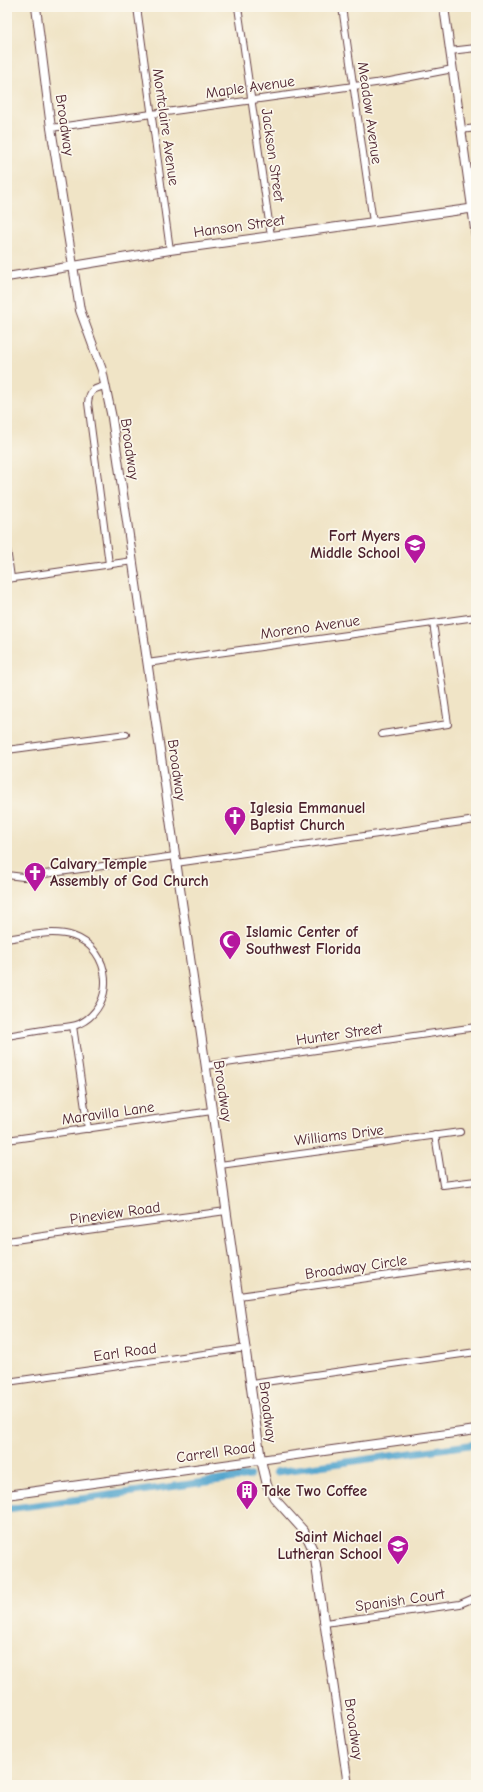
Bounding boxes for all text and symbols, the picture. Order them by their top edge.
street label: Meadow Avenue [354,61,386,166]
street label: Montclaire Avenue [149,67,183,187]
street label: Maple Avenue [204,72,296,102]
street label: Broadway [52,93,78,157]
street label: Jackson Street [258,107,289,204]
street label: Hanson Street [192,211,286,241]
street label: Broadway [117,417,143,481]
place label: Fort Myers Middle School [310,527,400,562]
school or university icon: Fort Myers Middle School [402,532,428,565]
street label: Moreno Avenue [259,611,362,643]
street label: Broadway [164,738,190,802]
place label: Iglesia Emmanuel Baptist Church [250,799,365,834]
church icon: Iglesia Emmanuel Baptist Church [222,804,248,837]
place label: Calvary Temple Assembly of God Church [50,855,209,890]
church icon: Calvary Temple Assembly of God Church [22,860,48,893]
place label: Islamic Center of Southwest Florida [246,923,361,958]
mosque icon: Islamic Center of Southwest Florida [217,928,243,961]
street label: Hunter Street [295,1019,384,1049]
street label: Broadway [210,1059,236,1123]
street label: Maravilla Lane [60,1098,156,1128]
street label: Williams Drive [293,1121,385,1149]
street label: Pineview Road [69,1198,161,1228]
street label: Broadway Circle [304,1251,409,1283]
street label: Earl Road [92,1339,158,1365]
street label: Broadway [255,1380,281,1444]
street label: Carrell Road [175,1438,257,1466]
building icon: Take Two Coffee [234,1478,260,1511]
place label: Take Two Coffee [262,1482,367,1500]
place label: Saint Michael Lutheran School [277,1528,382,1563]
school or university icon: Saint Michael Lutheran School [385,1533,411,1566]
street label: Spanish Court [354,1585,447,1615]
street label: Broadway [341,1697,367,1761]

